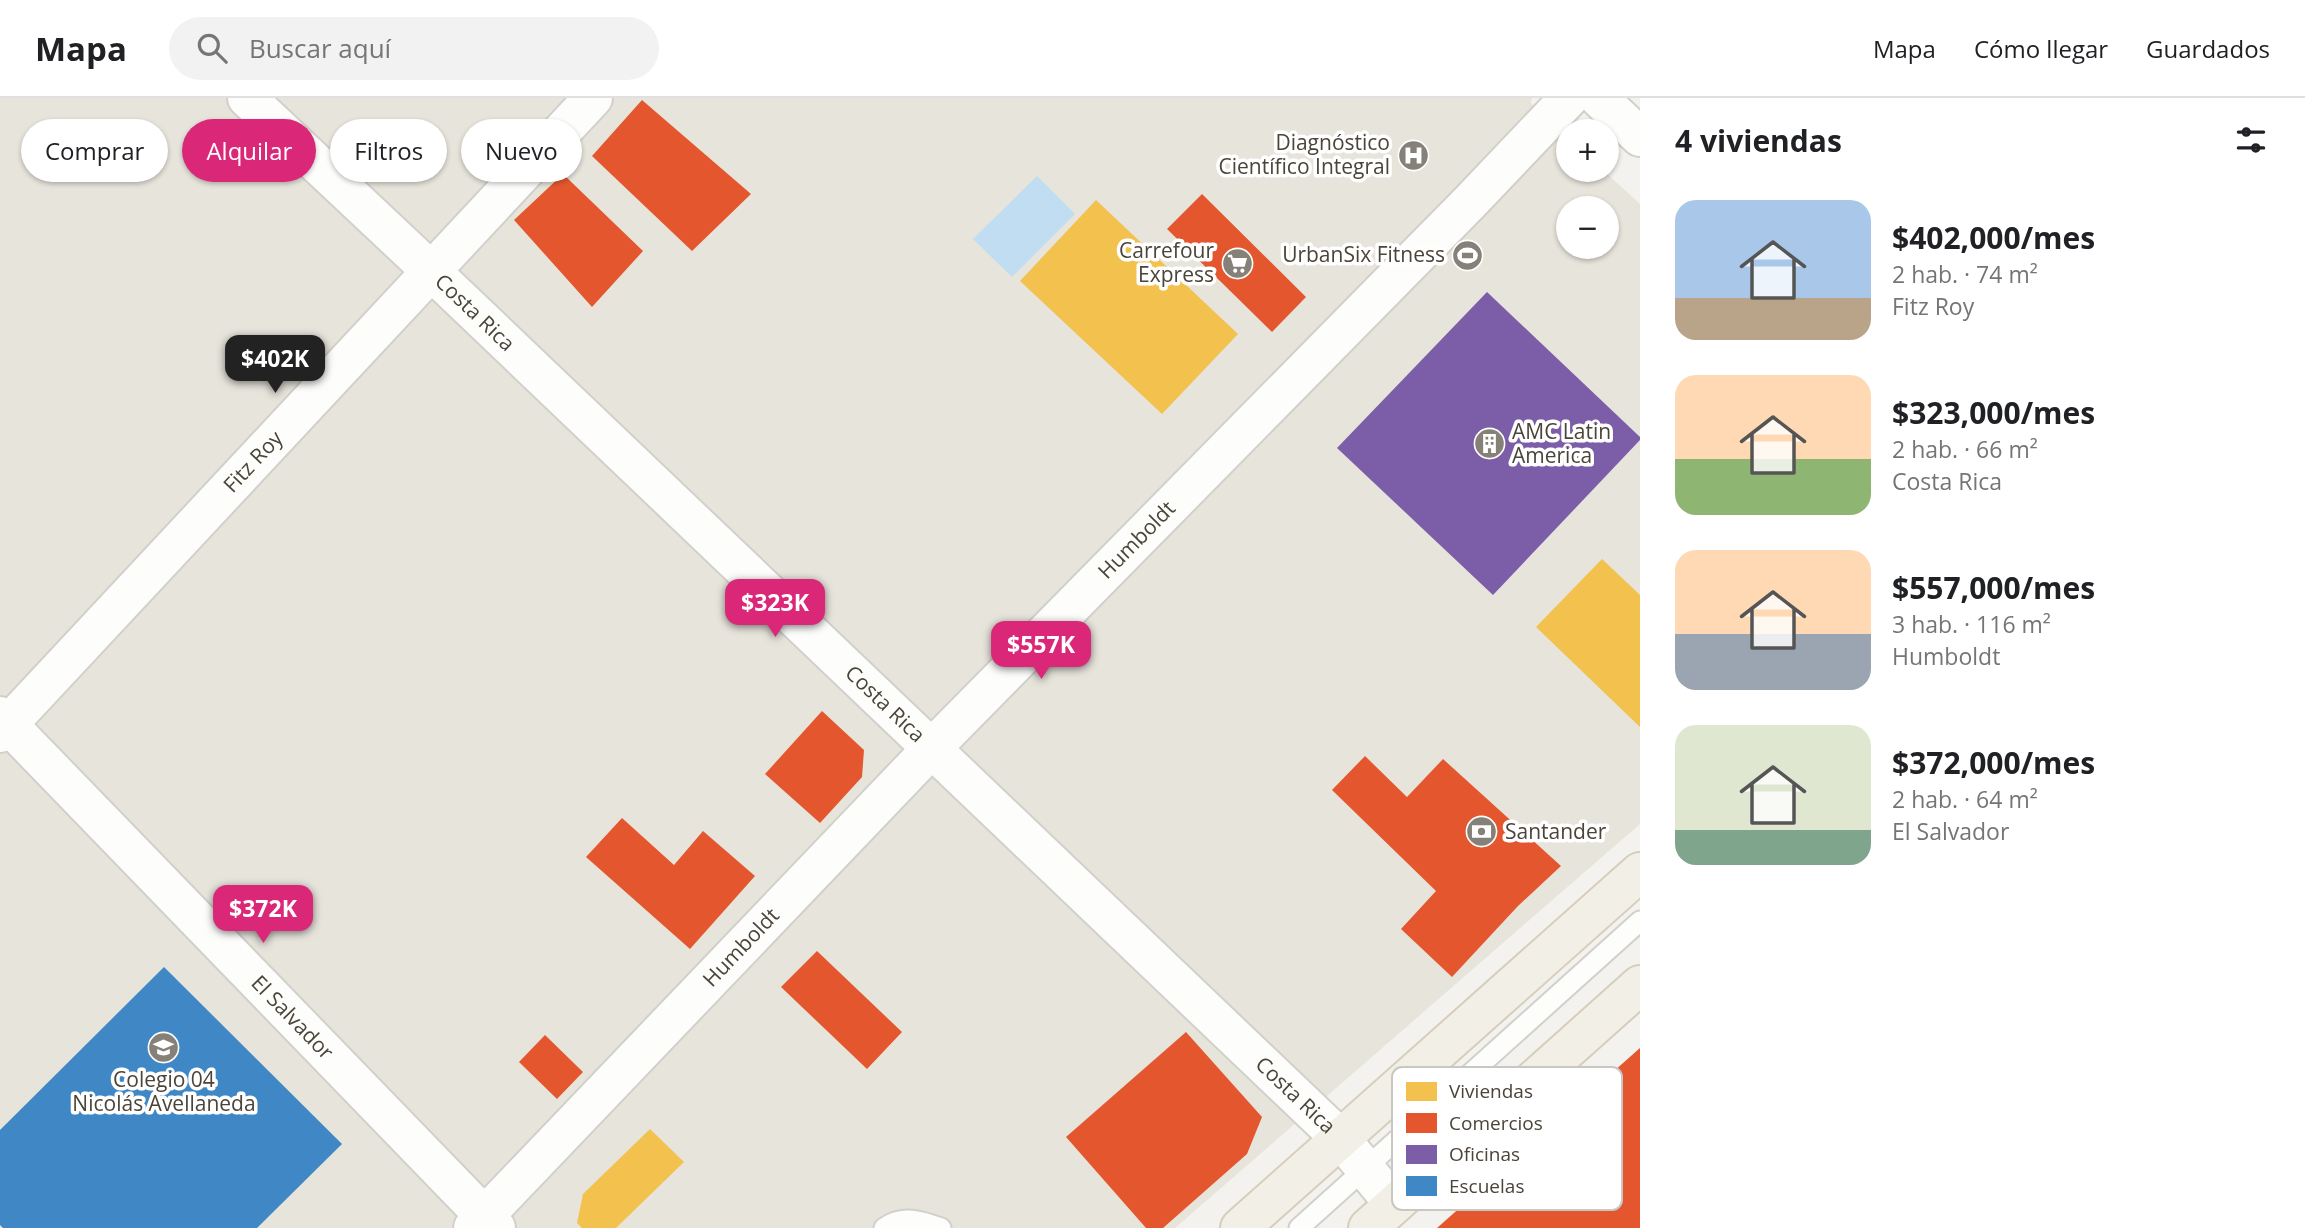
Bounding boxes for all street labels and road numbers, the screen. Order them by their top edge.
street label: Costa Rica [429,267,521,357]
street label: Fitz Roy [217,424,289,498]
street label: Humboldt [1091,494,1181,584]
street label: Costa Rica [840,659,932,748]
street label: Humboldt [696,901,785,992]
street label: El Salvador [246,969,341,1066]
street label: Costa Rica [1250,1050,1342,1140]

